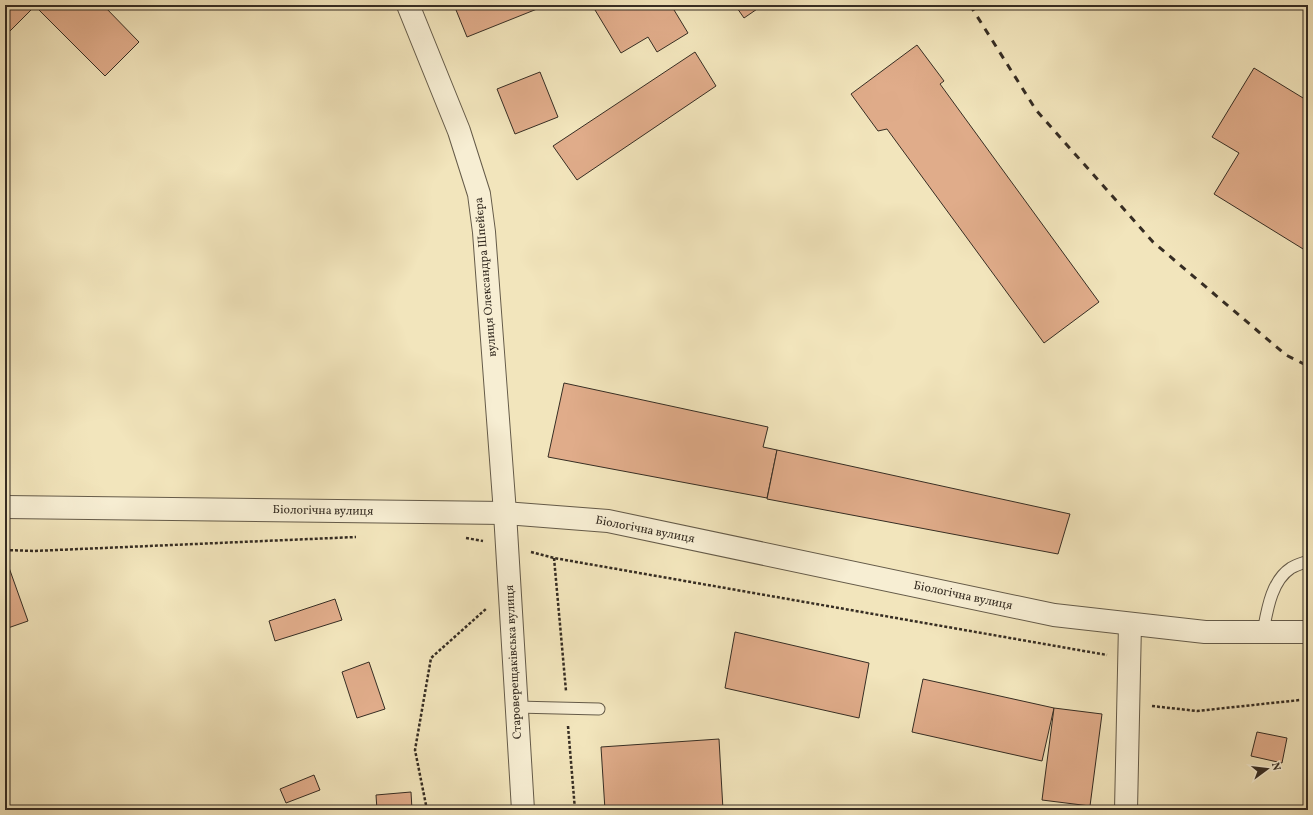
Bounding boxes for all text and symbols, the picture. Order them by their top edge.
street label: вулиця Олександра Шпейєра [471,197,501,357]
street label: Біологічна вулиця [273,502,373,520]
street label: Біологічна вулиця [594,513,696,547]
street label: Біологічна вулиця [912,578,1014,614]
street label: Староверещаківська вулиця [502,584,526,740]
north arrow [1247,749,1287,789]
text: N [1267,761,1283,773]

